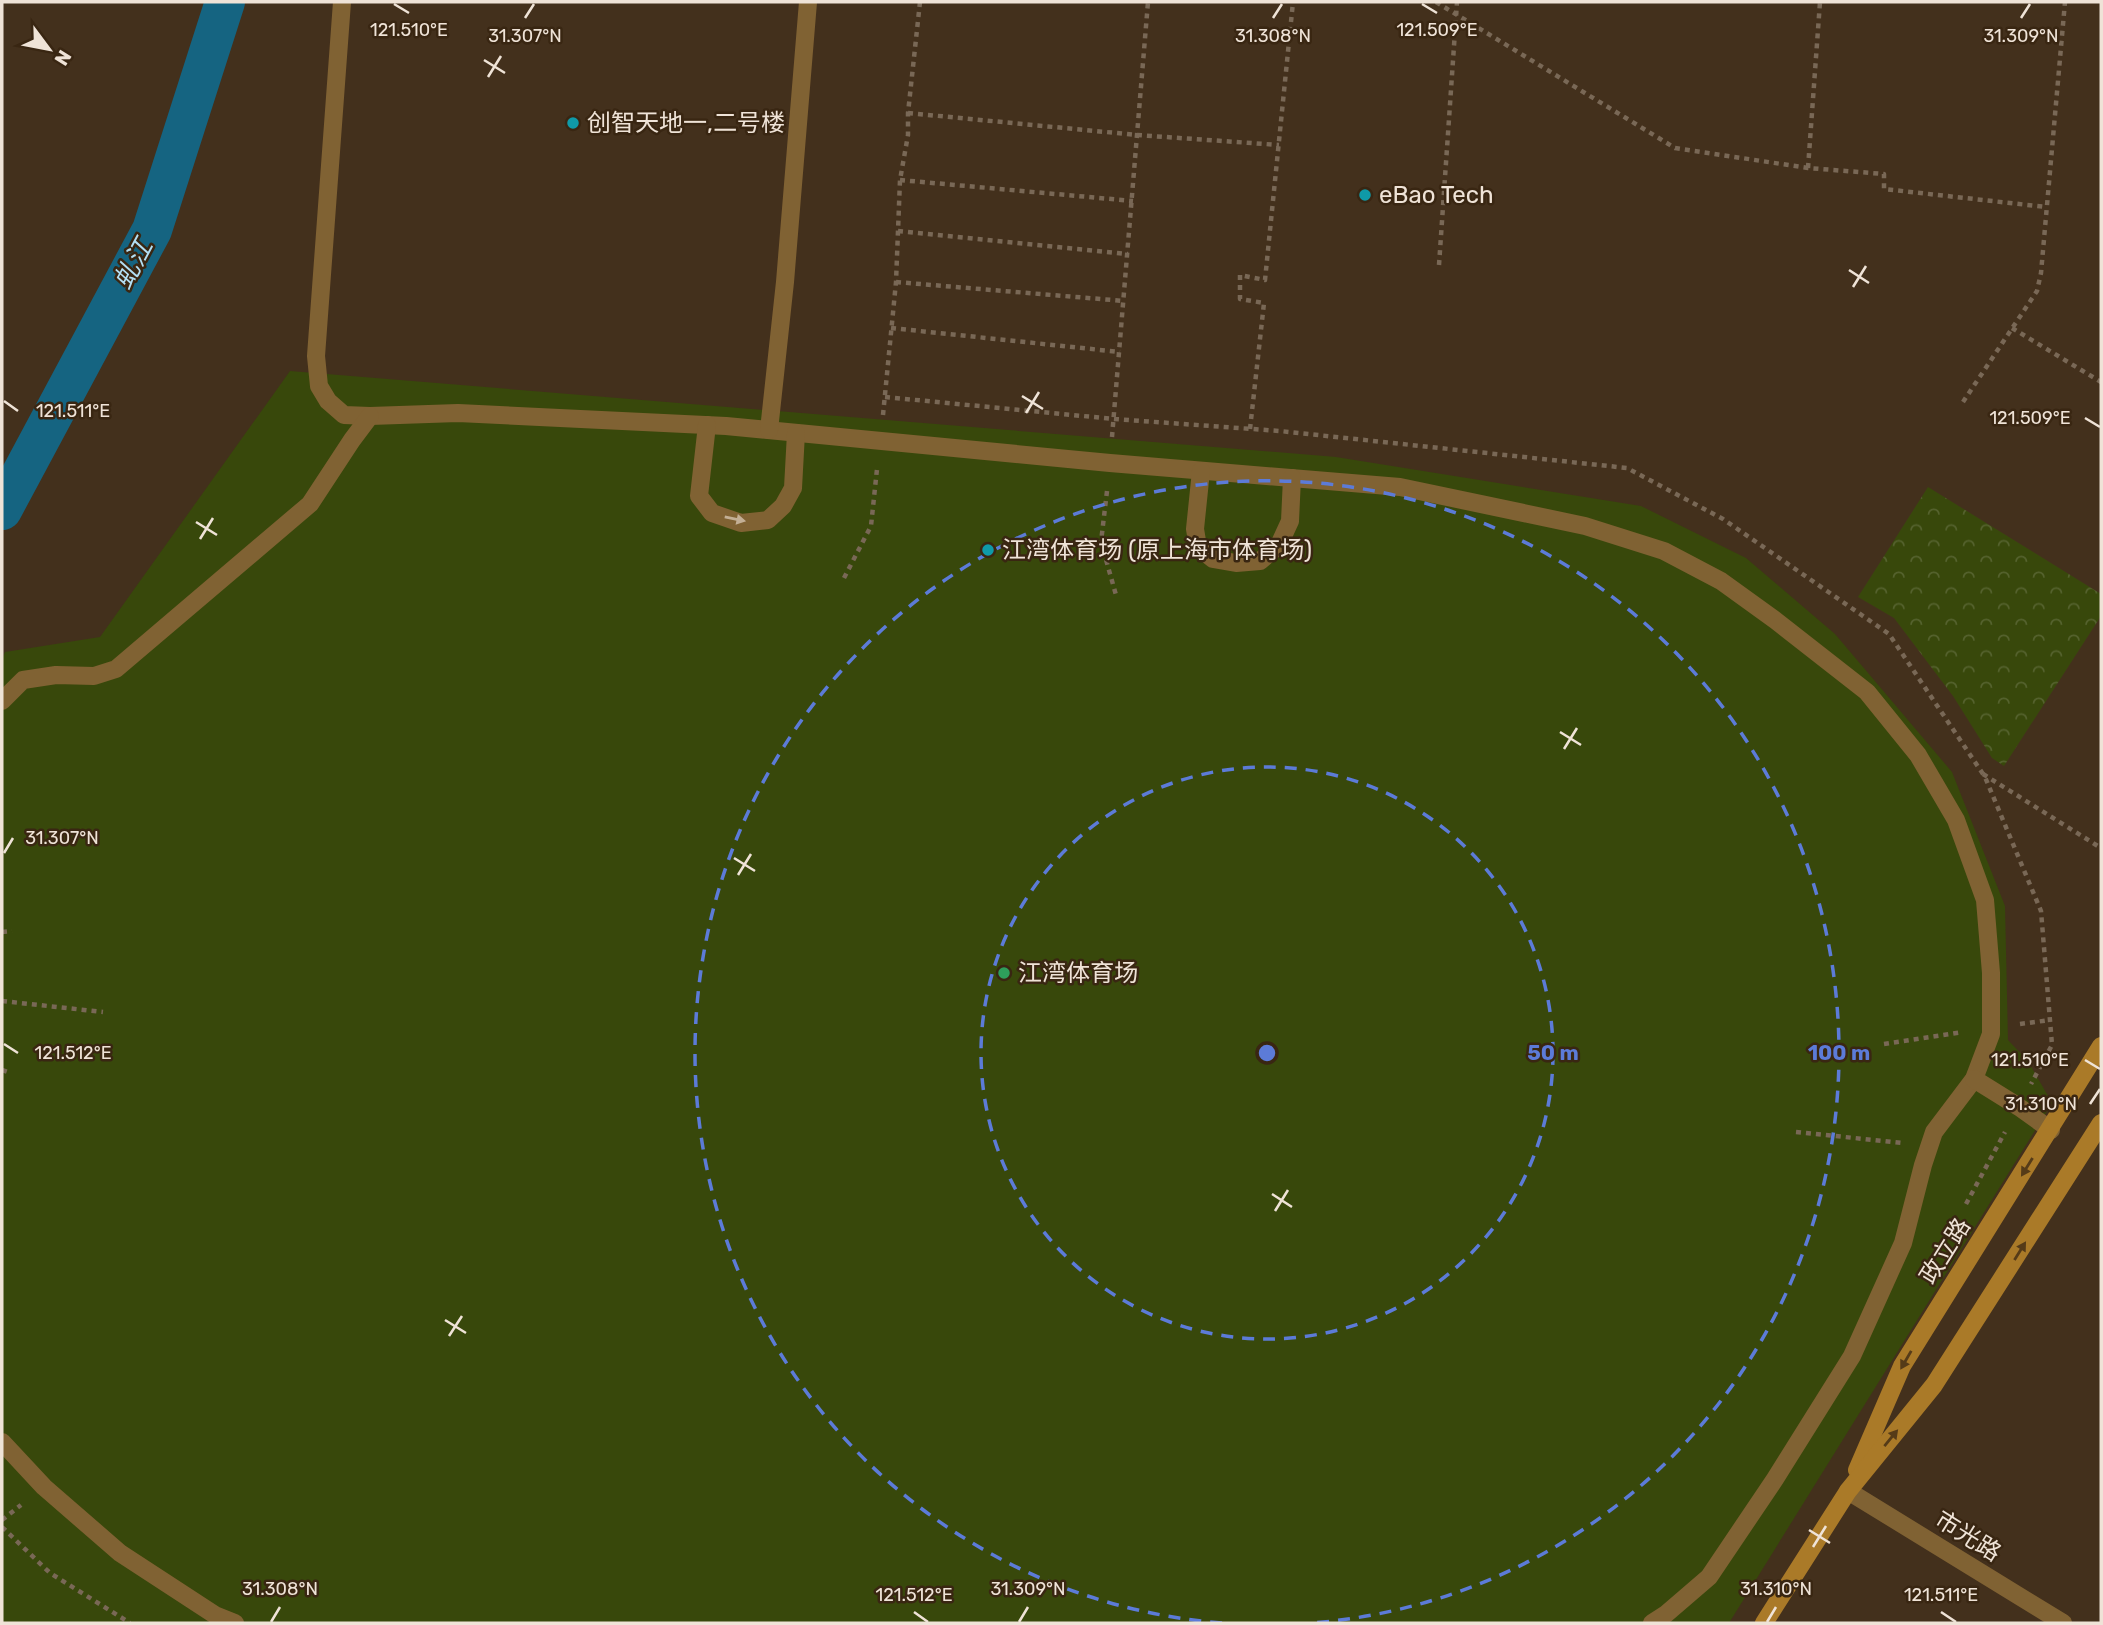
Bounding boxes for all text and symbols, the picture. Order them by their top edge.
north arrow [14,14,84,84]
text: 121.510°E [370,19,448,41]
text: 121.509°E [1396,19,1478,41]
text: 31.307°N [488,25,562,47]
text: 31.308°N [1235,25,1311,47]
text: 31.309°N [1983,25,2059,47]
text: N [50,46,76,70]
place label: 创智天地一,二号楼 [587,109,785,137]
marker: 创智天地一,二号楼 [565,115,581,131]
place label: eBao Tech [1379,181,1494,209]
marker: eBao Tech [1357,187,1373,203]
water label: 虬江 [108,231,161,294]
text: 121.511°E [36,400,110,422]
text: 121.509°E [1989,407,2071,429]
one-way arrow [725,514,747,525]
place label: 江湾体育场 (原上海市体育场) [1002,536,1312,564]
marker: 江湾体育场 (原上海市体育场) [980,542,996,558]
text: 31.307°N [25,827,99,849]
place label: 江湾体育场 [1018,959,1138,987]
marker: 江湾体育场 [996,965,1012,981]
text: 50 m [1527,1040,1579,1065]
text: 100 m [1808,1040,1870,1065]
centre of rings [1255,1041,1279,1065]
text: 121.512°E [34,1042,112,1064]
text: 121.510°E [1991,1049,2069,1071]
text: 31.310°N [2005,1093,2077,1115]
one-way arrow [2021,1158,2034,1177]
street label: 政立路 [1914,1213,1976,1289]
one-way arrow [2013,1241,2026,1261]
one-way arrow [1900,1350,1912,1369]
one-way arrow [1883,1430,1898,1447]
street label: 市光路 [1930,1505,2006,1567]
text: 31.308°N [242,1578,318,1600]
text: 31.309°N [990,1578,1066,1600]
text: 31.310°N [1740,1578,1812,1600]
text: 121.512°E [875,1584,953,1606]
text: 121.511°E [1904,1584,1978,1606]

